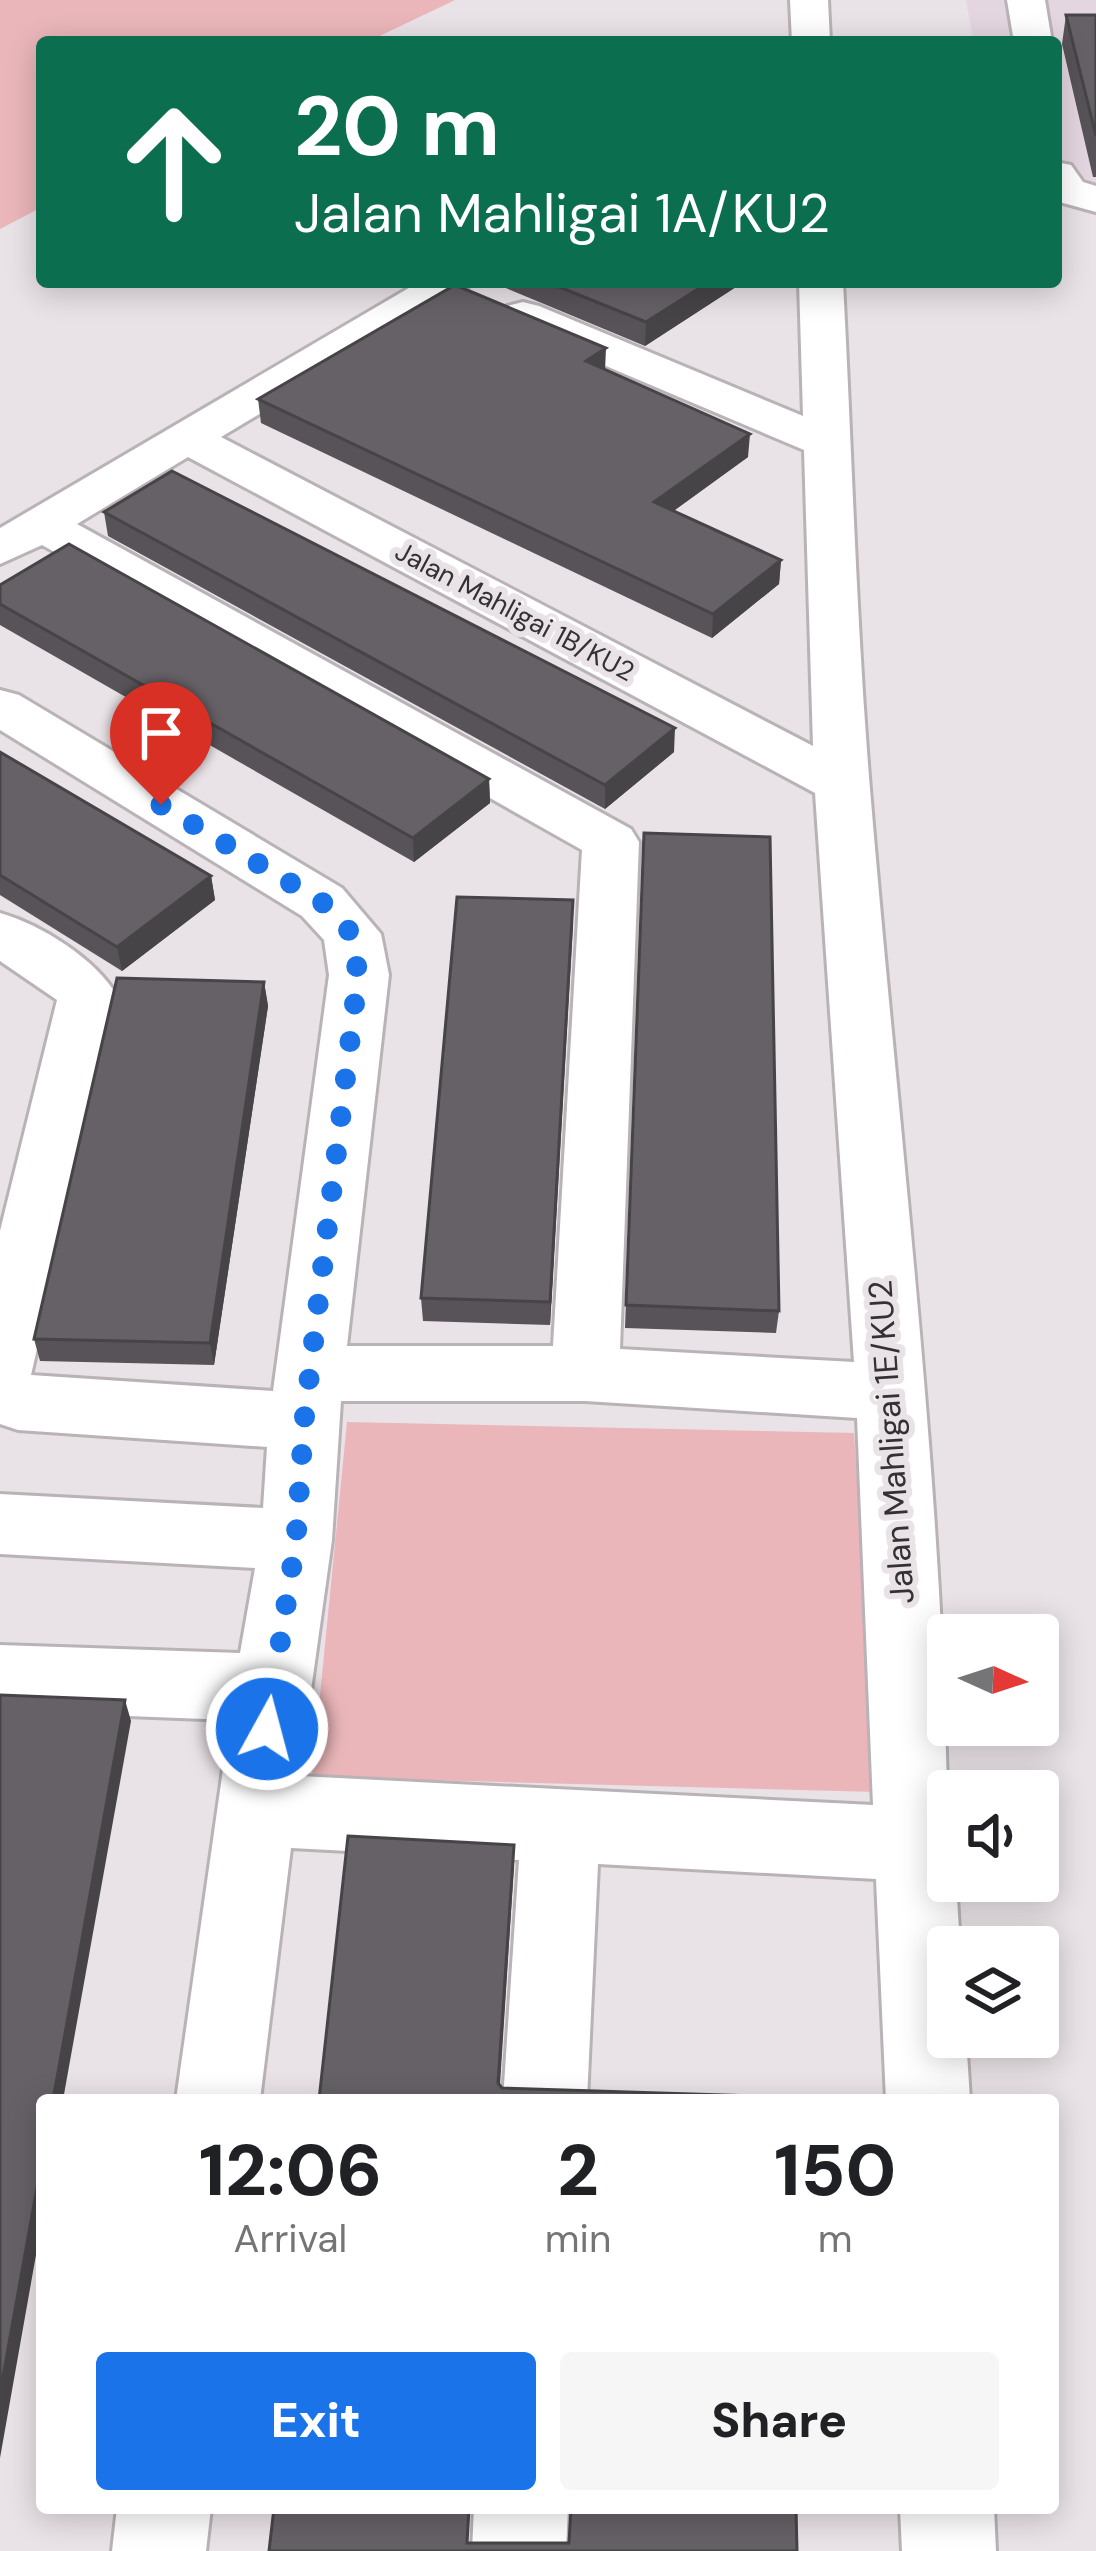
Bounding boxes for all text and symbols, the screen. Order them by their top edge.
text: 20 m [294,72,500,181]
icon: ahead [96,84,252,240]
text: Jalan Mahligai 1A/KU2 [294,178,830,249]
street label: Jalan Mahligai 1B/KU2 [389,533,641,689]
pin [110,682,212,805]
icon: arrive [128,700,194,766]
street label: Jalan Mahligai 1E/KU2 [858,1279,924,1605]
north arrow [927,1614,1059,1746]
map controls [927,1614,1059,2058]
position arrow [204,1666,330,1792]
button: sound [927,1770,1059,1902]
button: layers [927,1926,1059,2058]
text: 12:06 [199,2124,382,2217]
text: 2 [557,2124,599,2217]
text: 150 [774,2124,896,2217]
text: Arrival [234,2213,347,2264]
text: min [545,2213,611,2264]
text: m [818,2213,853,2264]
button: Exit [96,2352,536,2490]
button: Share [560,2352,999,2490]

